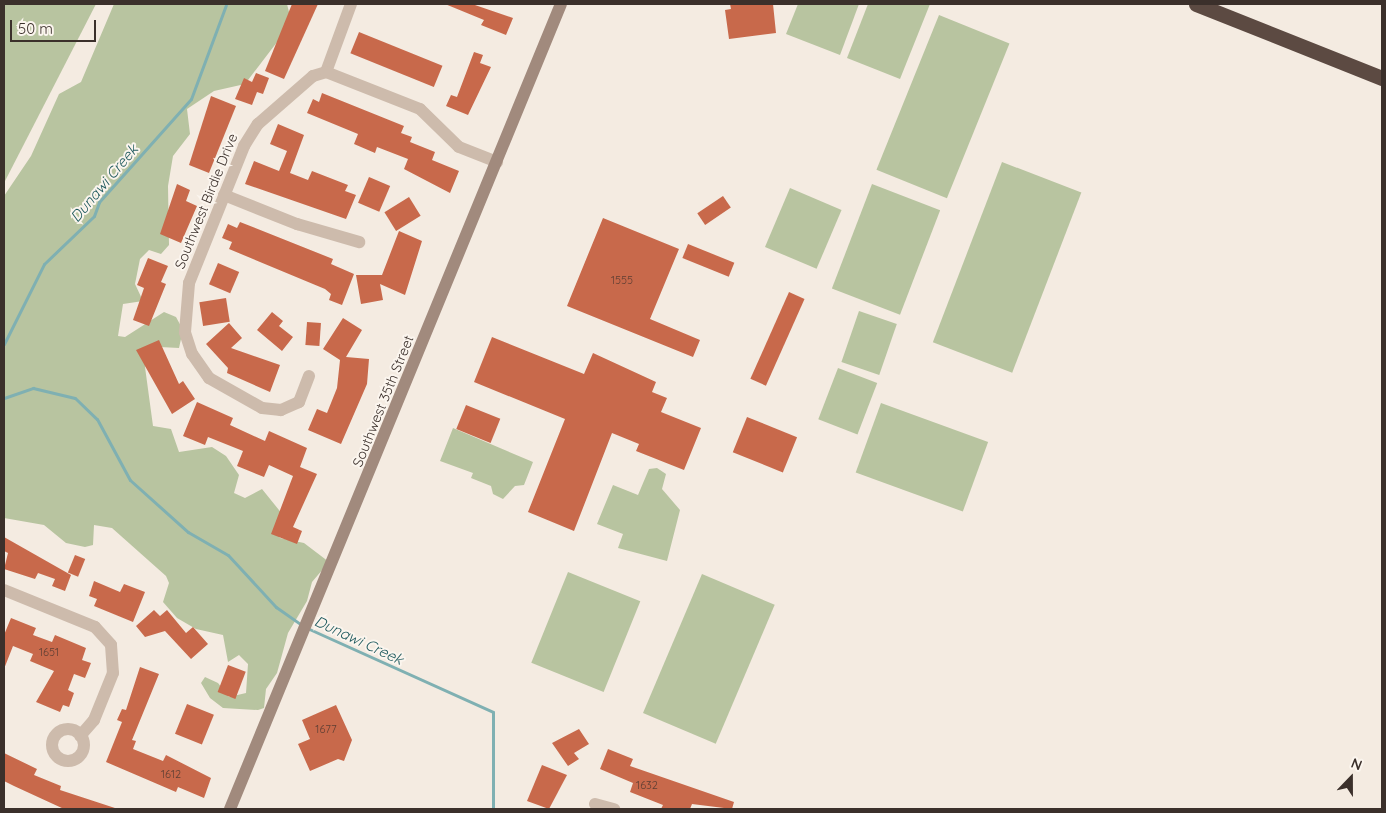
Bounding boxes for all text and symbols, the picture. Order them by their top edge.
scale bar [12,10,99,42]
text: 50 m [18,19,53,38]
street label: Southwest Birdie Drive [171,131,241,271]
water label: Dunawi Creek [66,141,142,225]
house number: 1555 [611,273,633,287]
street label: Southwest 35th Street [349,333,417,469]
water label: Dunawi Creek [312,612,406,668]
house number: 1651 [39,645,59,659]
house number: 1677 [315,722,337,736]
north arrow [1326,753,1376,803]
text: N [1348,754,1365,774]
house number: 1612 [161,767,181,781]
house number: 1632 [636,778,658,792]

